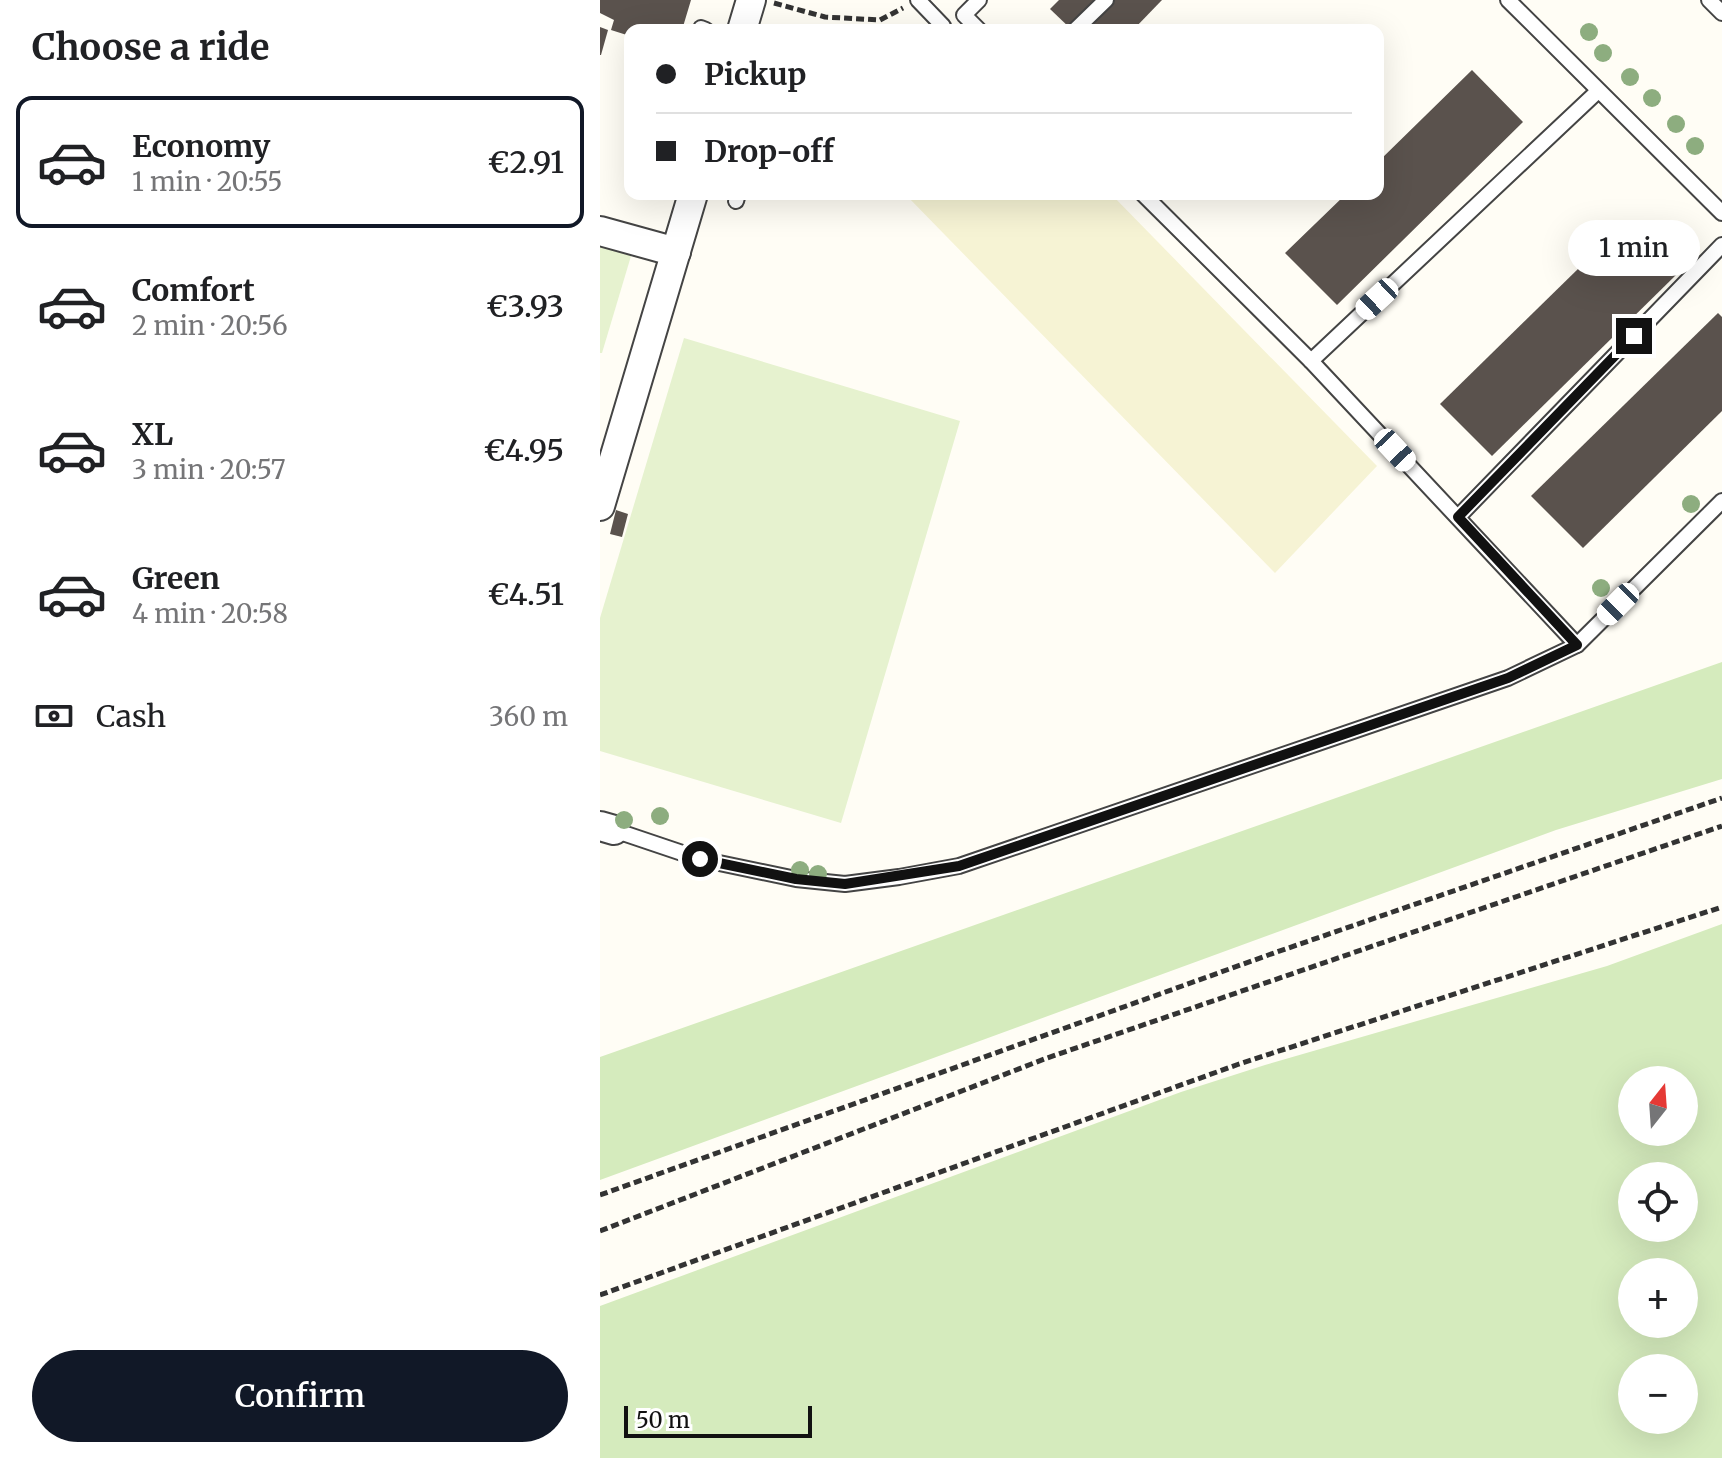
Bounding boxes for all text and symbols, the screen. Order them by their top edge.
text: Choose a ride [32,25,269,70]
text: Pickup [704,55,806,93]
icon: car [36,126,108,198]
text: Economy [132,127,270,165]
text: Drop-off [704,132,834,170]
text: €2.91 [487,143,564,181]
text: 1 min · 20:55 [132,165,283,198]
callout: 1 min [1568,220,1700,276]
text: 1 min [1599,231,1669,264]
icon: car [36,270,108,342]
text: Comfort [132,271,255,309]
car [1351,274,1403,324]
text: €3.93 [486,287,564,325]
text: 2 min · 20:56 [132,309,288,342]
route end [1616,318,1652,354]
icon: car [36,414,108,486]
text: XL [132,415,173,453]
car [1370,424,1420,476]
text: €4.95 [484,431,564,469]
text: 3 min · 20:57 [132,453,286,486]
icon: car [36,558,108,630]
text: Green [132,559,220,597]
text: €4.51 [488,575,564,613]
car [1593,579,1643,629]
text: 4 min · 20:58 [132,597,288,630]
icon: cash [32,694,76,738]
text: Cash [96,697,166,735]
text: 360 m [489,700,568,733]
route start [682,841,718,877]
north arrow [1618,1066,1698,1146]
map controls [1618,1066,1698,1434]
button: locate [1618,1162,1698,1242]
button: + [1618,1258,1698,1338]
button: Confirm [32,1350,568,1442]
button: − [1618,1354,1698,1434]
scale bar [624,1402,812,1438]
text: 50 m [636,1406,690,1434]

